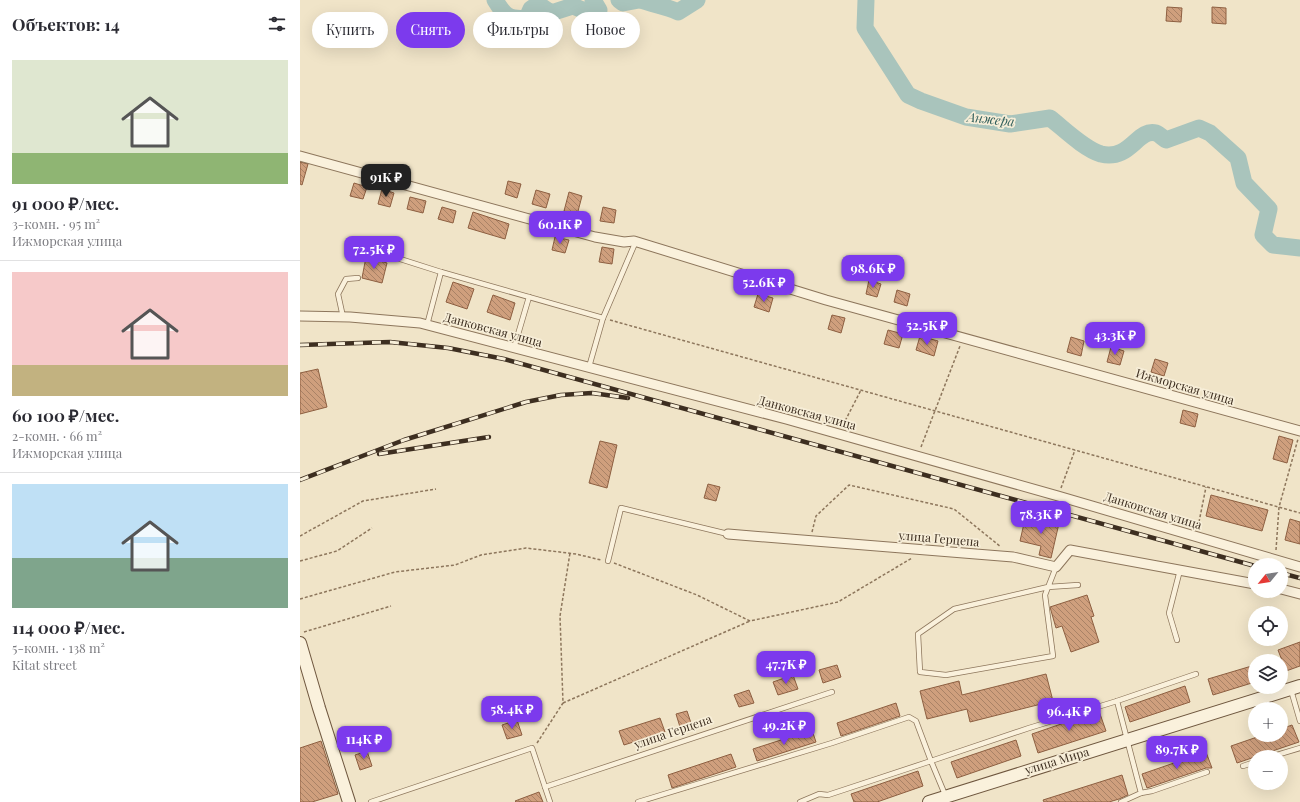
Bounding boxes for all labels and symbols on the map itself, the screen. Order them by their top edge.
water label: Анжера [965,107,1016,129]
pin: 91K ₽ [358,164,414,198]
pin: 60.1K ₽ [523,211,597,245]
pin: 72.5K ₽ [337,236,411,270]
pin: 98.6K ₽ [836,255,910,289]
pin: 52.6K ₽ [727,269,801,303]
street label: Данковская улица [442,308,544,350]
pin: 52.5K ₽ [890,312,964,346]
pin: 43.3K ₽ [1078,322,1152,356]
street label: Ижморская улица [1134,364,1236,408]
street label: Данковская улица [756,391,858,433]
street label: Данковская улица [1103,488,1204,532]
pin: 78.3K ₽ [1004,501,1078,535]
street label: улица Герцена [897,526,980,550]
north arrow [1248,558,1288,598]
pin: 47.7K ₽ [749,651,823,685]
pin: 58.4K ₽ [475,696,549,730]
pin: 96.4K ₽ [1032,698,1106,732]
street label: улица Герцена [631,710,714,752]
pin: 49.2K ₽ [747,712,821,746]
pin: 114K ₽ [331,726,397,760]
pin: 89.7K ₽ [1140,736,1214,770]
street label: улица Мира [1022,743,1091,778]

